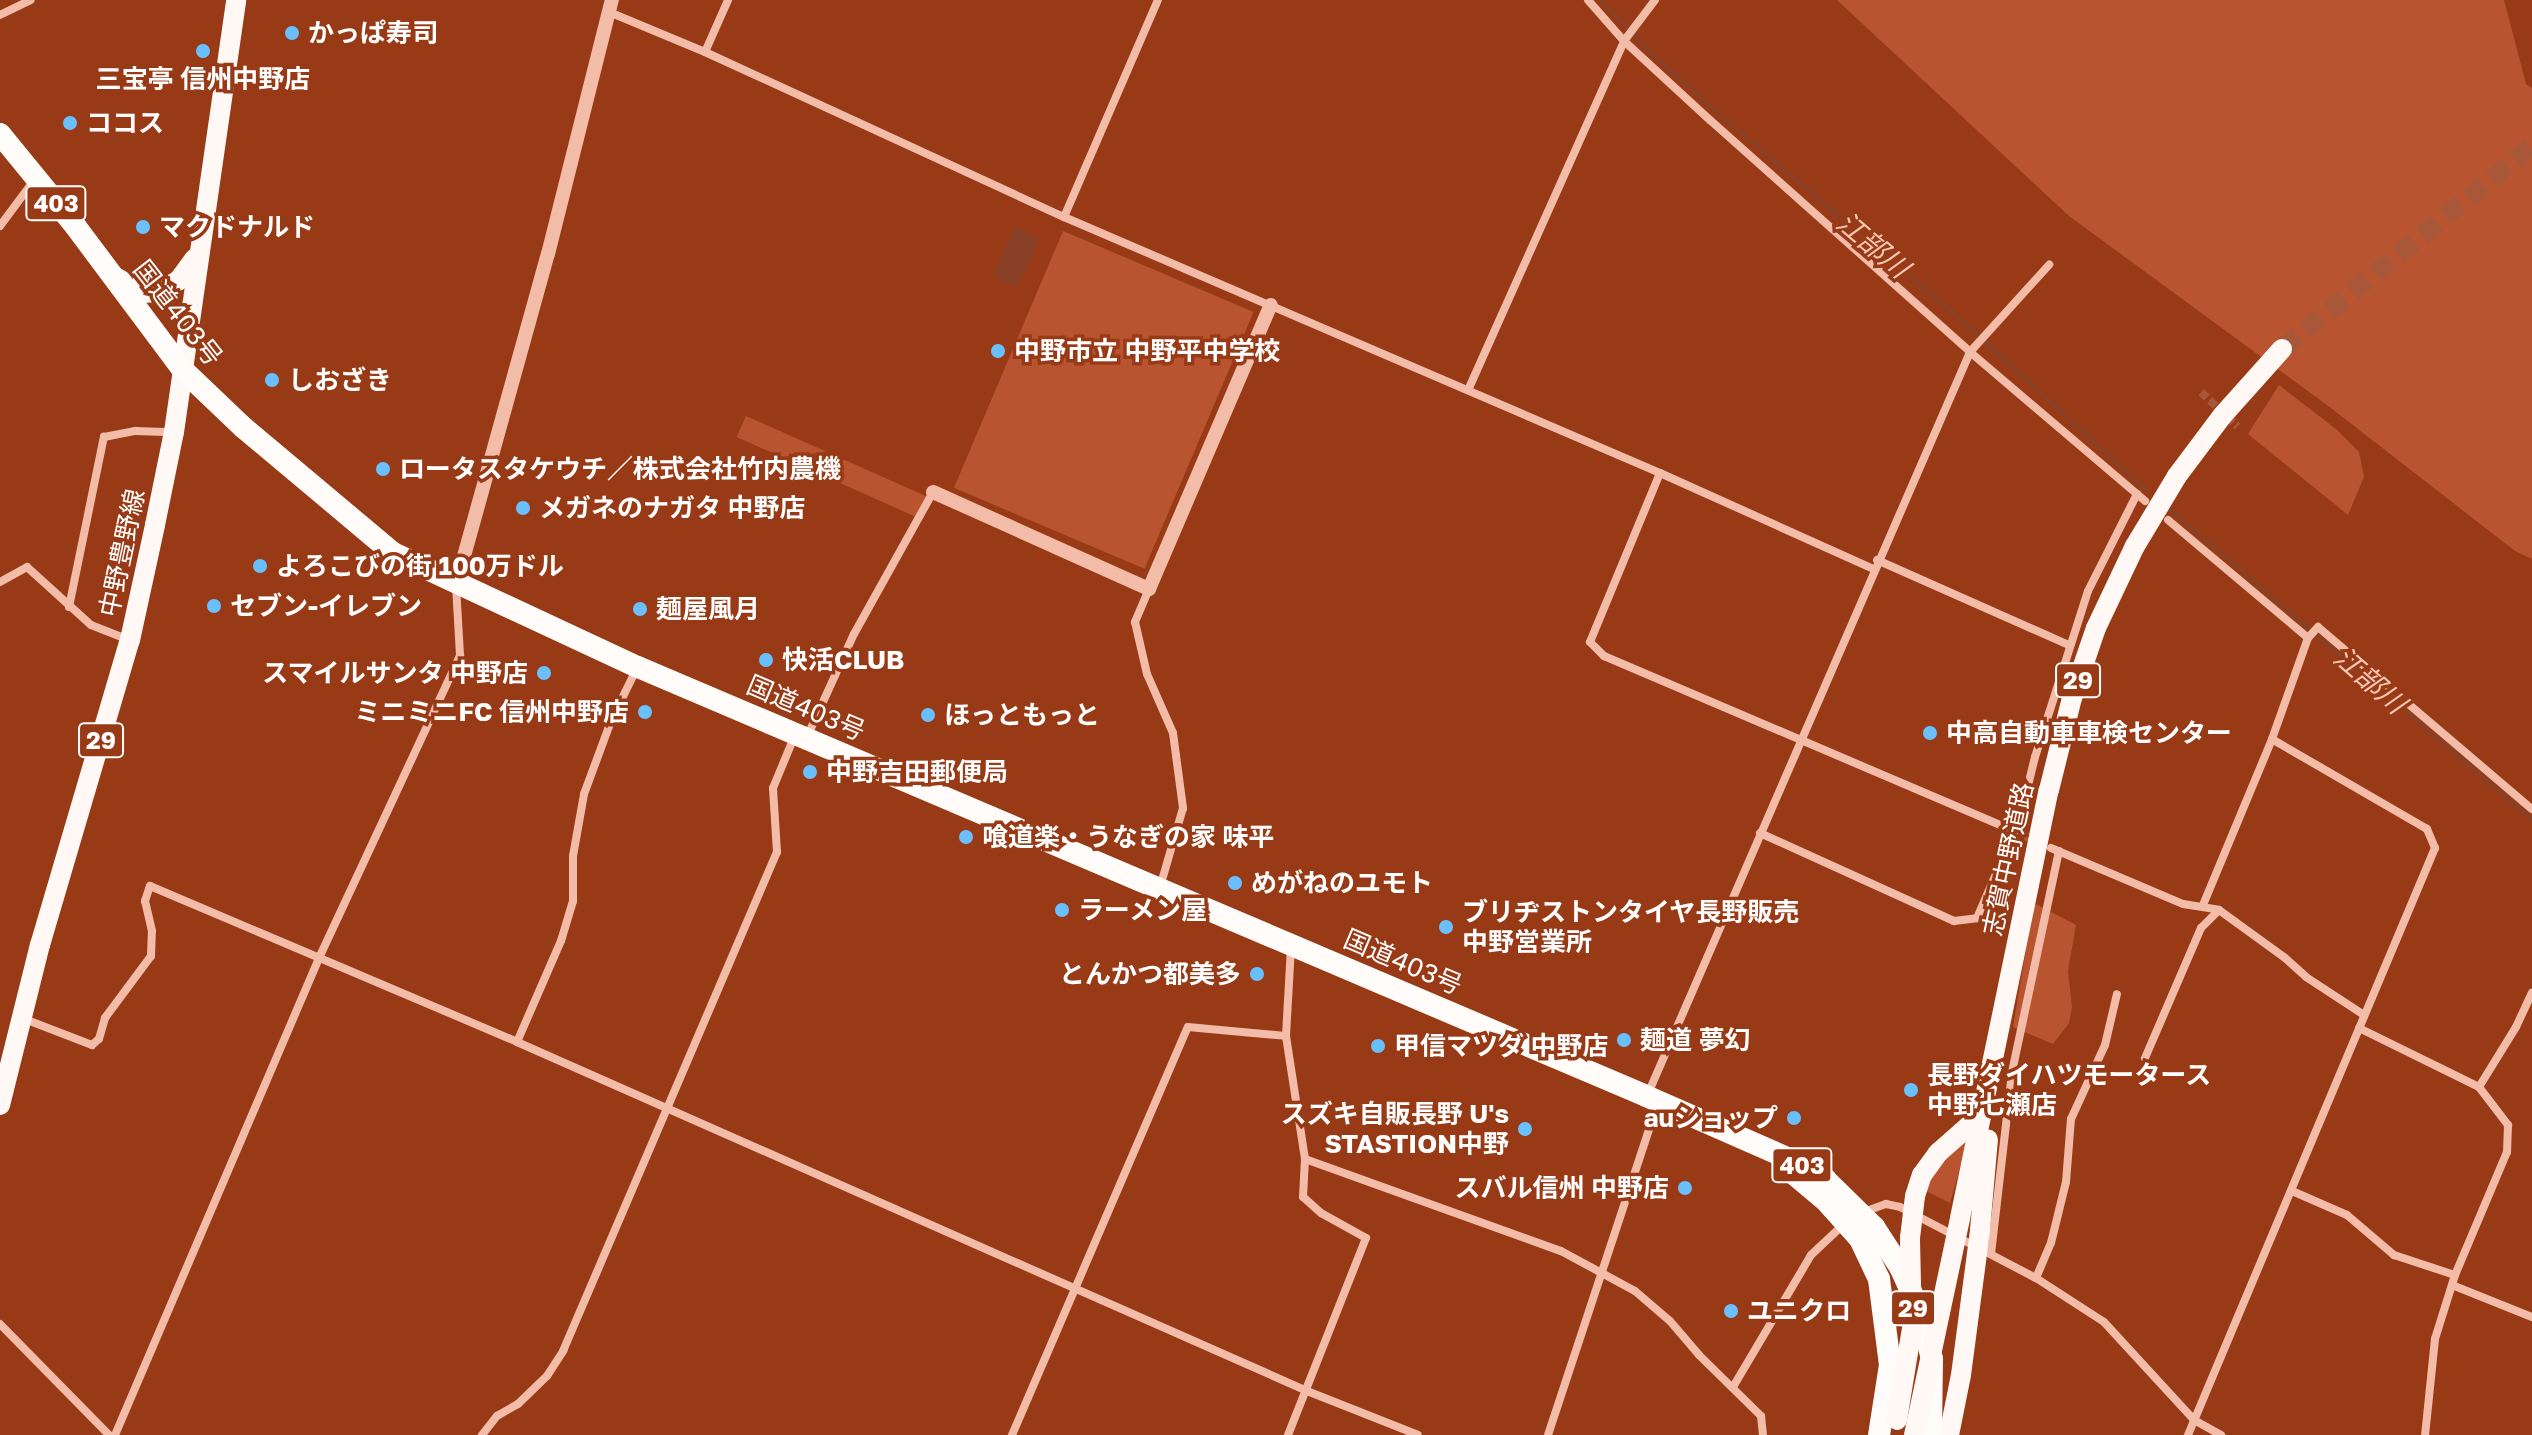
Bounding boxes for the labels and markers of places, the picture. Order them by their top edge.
place label: かっぱ寿司 [308,17,438,49]
marker: かっぱ寿司 [283,24,301,42]
marker: 三宝亭 信州中野店 [194,42,212,60]
place label: 三宝亭 信州中野店 [96,63,310,95]
place label: ココス [86,107,164,139]
marker: ココス [61,114,79,132]
place label: マクドナルド [159,211,315,243]
marker: マクドナルド [134,218,152,236]
place label: 中野市立 中野平中学校 [1014,335,1280,367]
marker: 中野市立 中野平中学校 [989,342,1007,360]
place label: しおざき [288,364,392,396]
marker: しおざき [263,371,281,389]
place label: ロータスタケウチ／株式会社竹内農機 [399,453,841,485]
marker: ロータスタケウチ／株式会社竹内農機 [374,460,392,478]
place label: メガネのナガタ 中野店 [539,492,805,524]
marker: メガネのナガタ 中野店 [514,499,532,517]
place label: よろこびの街 100万ドル [276,550,564,582]
marker: よろこびの街 100万ドル [251,557,269,575]
place label: セブン-イレブン [230,590,422,622]
place label: 麺屋風月 [656,593,760,625]
marker: セブン-イレブン [205,597,223,615]
marker: 麺屋風月 [631,600,649,618]
place label: 快活CLUB [782,644,904,676]
marker: 快活CLUB [757,651,775,669]
place label: スマイルサンタ 中野店 [262,657,528,689]
marker: スマイルサンタ 中野店 [535,664,553,682]
place label: ミニミニFC 信州中野店 [355,696,629,728]
place label: ほっともっと [944,699,1100,731]
marker: ミニミニFC 信州中野店 [636,703,654,721]
marker: ほっともっと [919,706,937,724]
place label: 中高自動車車検センター [1946,717,2232,749]
marker: 中高自動車車検センター [1921,724,1939,742]
place label: 中野吉田郵便局 [826,756,1008,788]
marker: 中野吉田郵便局 [801,763,819,781]
place label: 喰道楽・うなぎの家 味平 [982,821,1274,853]
marker: 喰道楽・うなぎの家 味平 [957,828,975,846]
place label: めがねのユモト [1251,867,1433,899]
marker: めがねのユモト [1226,874,1244,892]
place label: ラーメン屋 [1078,894,1208,926]
place label: ブリヂストンタイヤ長野販売 中野営業所 [1462,896,1800,958]
marker: ラーメン屋 [1053,901,1071,919]
marker: ブリヂストンタイヤ長野販売 中野営業所 [1437,918,1455,936]
place label: とんかつ都美多 [1059,958,1241,990]
marker: とんかつ都美多 [1248,965,1266,983]
place label: 麺道 夢幻 [1640,1024,1750,1056]
place label: 甲信マツダ 中野店 [1394,1030,1608,1062]
marker: 麺道 夢幻 [1615,1031,1633,1049]
marker: 甲信マツダ 中野店 [1369,1037,1387,1055]
place label: 長野ダイハツモータース 中野七瀬店 [1927,1059,2213,1120]
marker: 長野ダイハツモータース 中野七瀬店 [1902,1081,1920,1099]
place label: スズキ自販長野 U's STASTION中野 [1281,1098,1509,1160]
place label: auショップ [1643,1102,1778,1134]
marker: auショップ [1785,1109,1803,1127]
marker: スズキ自販長野 U's STASTION中野 [1516,1120,1534,1138]
place label: スバル信州 中野店 [1455,1172,1669,1204]
marker: スバル信州 中野店 [1676,1179,1694,1197]
place label: ユニクロ [1747,1295,1851,1327]
marker: ユニクロ [1722,1302,1740,1320]

